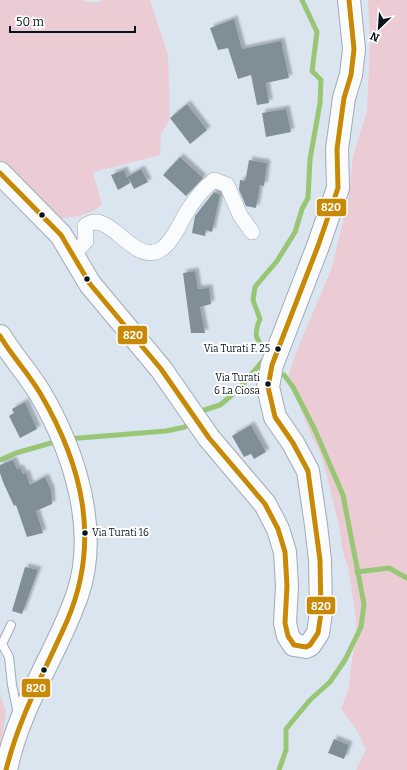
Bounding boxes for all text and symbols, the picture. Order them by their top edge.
scale bar [10,8,135,34]
north arrow [359,8,399,48]
text: 50 m [16,15,45,29]
text: N [368,29,382,44]
line badge: 820 [316,198,347,217]
text: 820 [321,201,341,214]
unlabelled marker [37,210,47,220]
unlabelled marker [82,274,92,284]
line badge: 820 [117,325,148,345]
text: 820 [123,329,143,342]
place label: Via Turati F. 25 [204,343,270,355]
marker: Via Turati F. 25 [273,344,283,354]
place label: Via Turati 6 La Ciosa [214,372,261,397]
marker: Via Turati 6 La Ciosa [263,379,273,389]
place label: Via Turati 16 [92,527,149,539]
marker: Via Turati 16 [80,528,90,538]
line badge: 820 [306,596,336,615]
text: 820 [311,600,331,613]
unlabelled marker [39,665,49,675]
line badge: 820 [21,678,51,698]
text: 820 [26,682,46,695]

